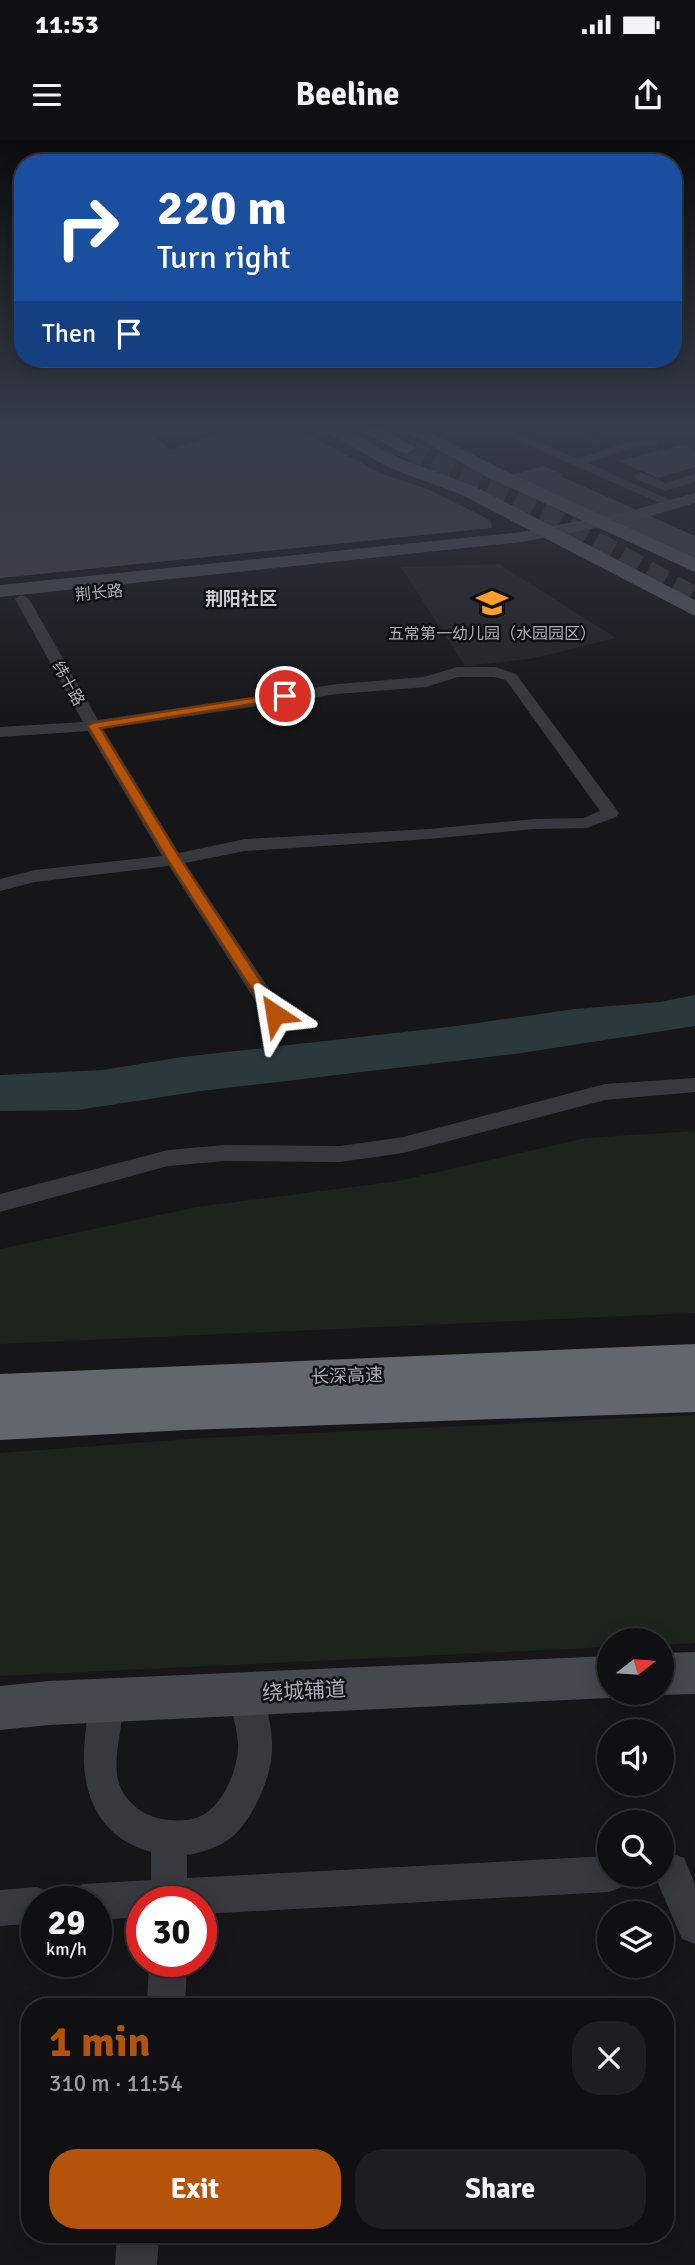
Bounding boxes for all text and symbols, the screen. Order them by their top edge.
text: 11:53 [35,9,99,41]
text: Beeline [296,75,399,114]
icon: menu [28,76,66,114]
icon: share [629,76,667,114]
text: 220 m [157,178,287,238]
icon: right [42,182,133,273]
text: Turn right [157,238,290,277]
icon: arrive [110,315,148,353]
text: Then [42,318,96,350]
street label: 荆长路 [74,581,124,605]
school or university icon: 五常第一幼儿园（水园园区） [475,586,509,620]
district label: 荆阳社区 [205,588,277,610]
place label: 五常第一幼儿园（水园园区） [388,624,596,644]
street label: 纬十路 [48,658,89,709]
pin [255,666,315,726]
icon: arrive [266,677,304,715]
position arrow [238,977,312,1051]
street label: 长深高速 [311,1364,383,1388]
north arrow [597,1628,674,1704]
map controls [597,1628,674,1978]
street label: 绕城辅道 [261,1676,347,1706]
button: sound [597,1719,674,1796]
button: search [597,1810,674,1887]
speed limit sign: 30 [126,1886,217,1977]
text: 29 [48,1901,85,1944]
button: layers [597,1901,674,1978]
text: km/h [46,1938,87,1960]
text: 1 min [49,2017,150,2068]
button: close [572,2021,646,2095]
text: 310 m · 11:54 [49,2069,183,2098]
button: Exit [49,2149,341,2229]
button: Share [355,2149,646,2229]

